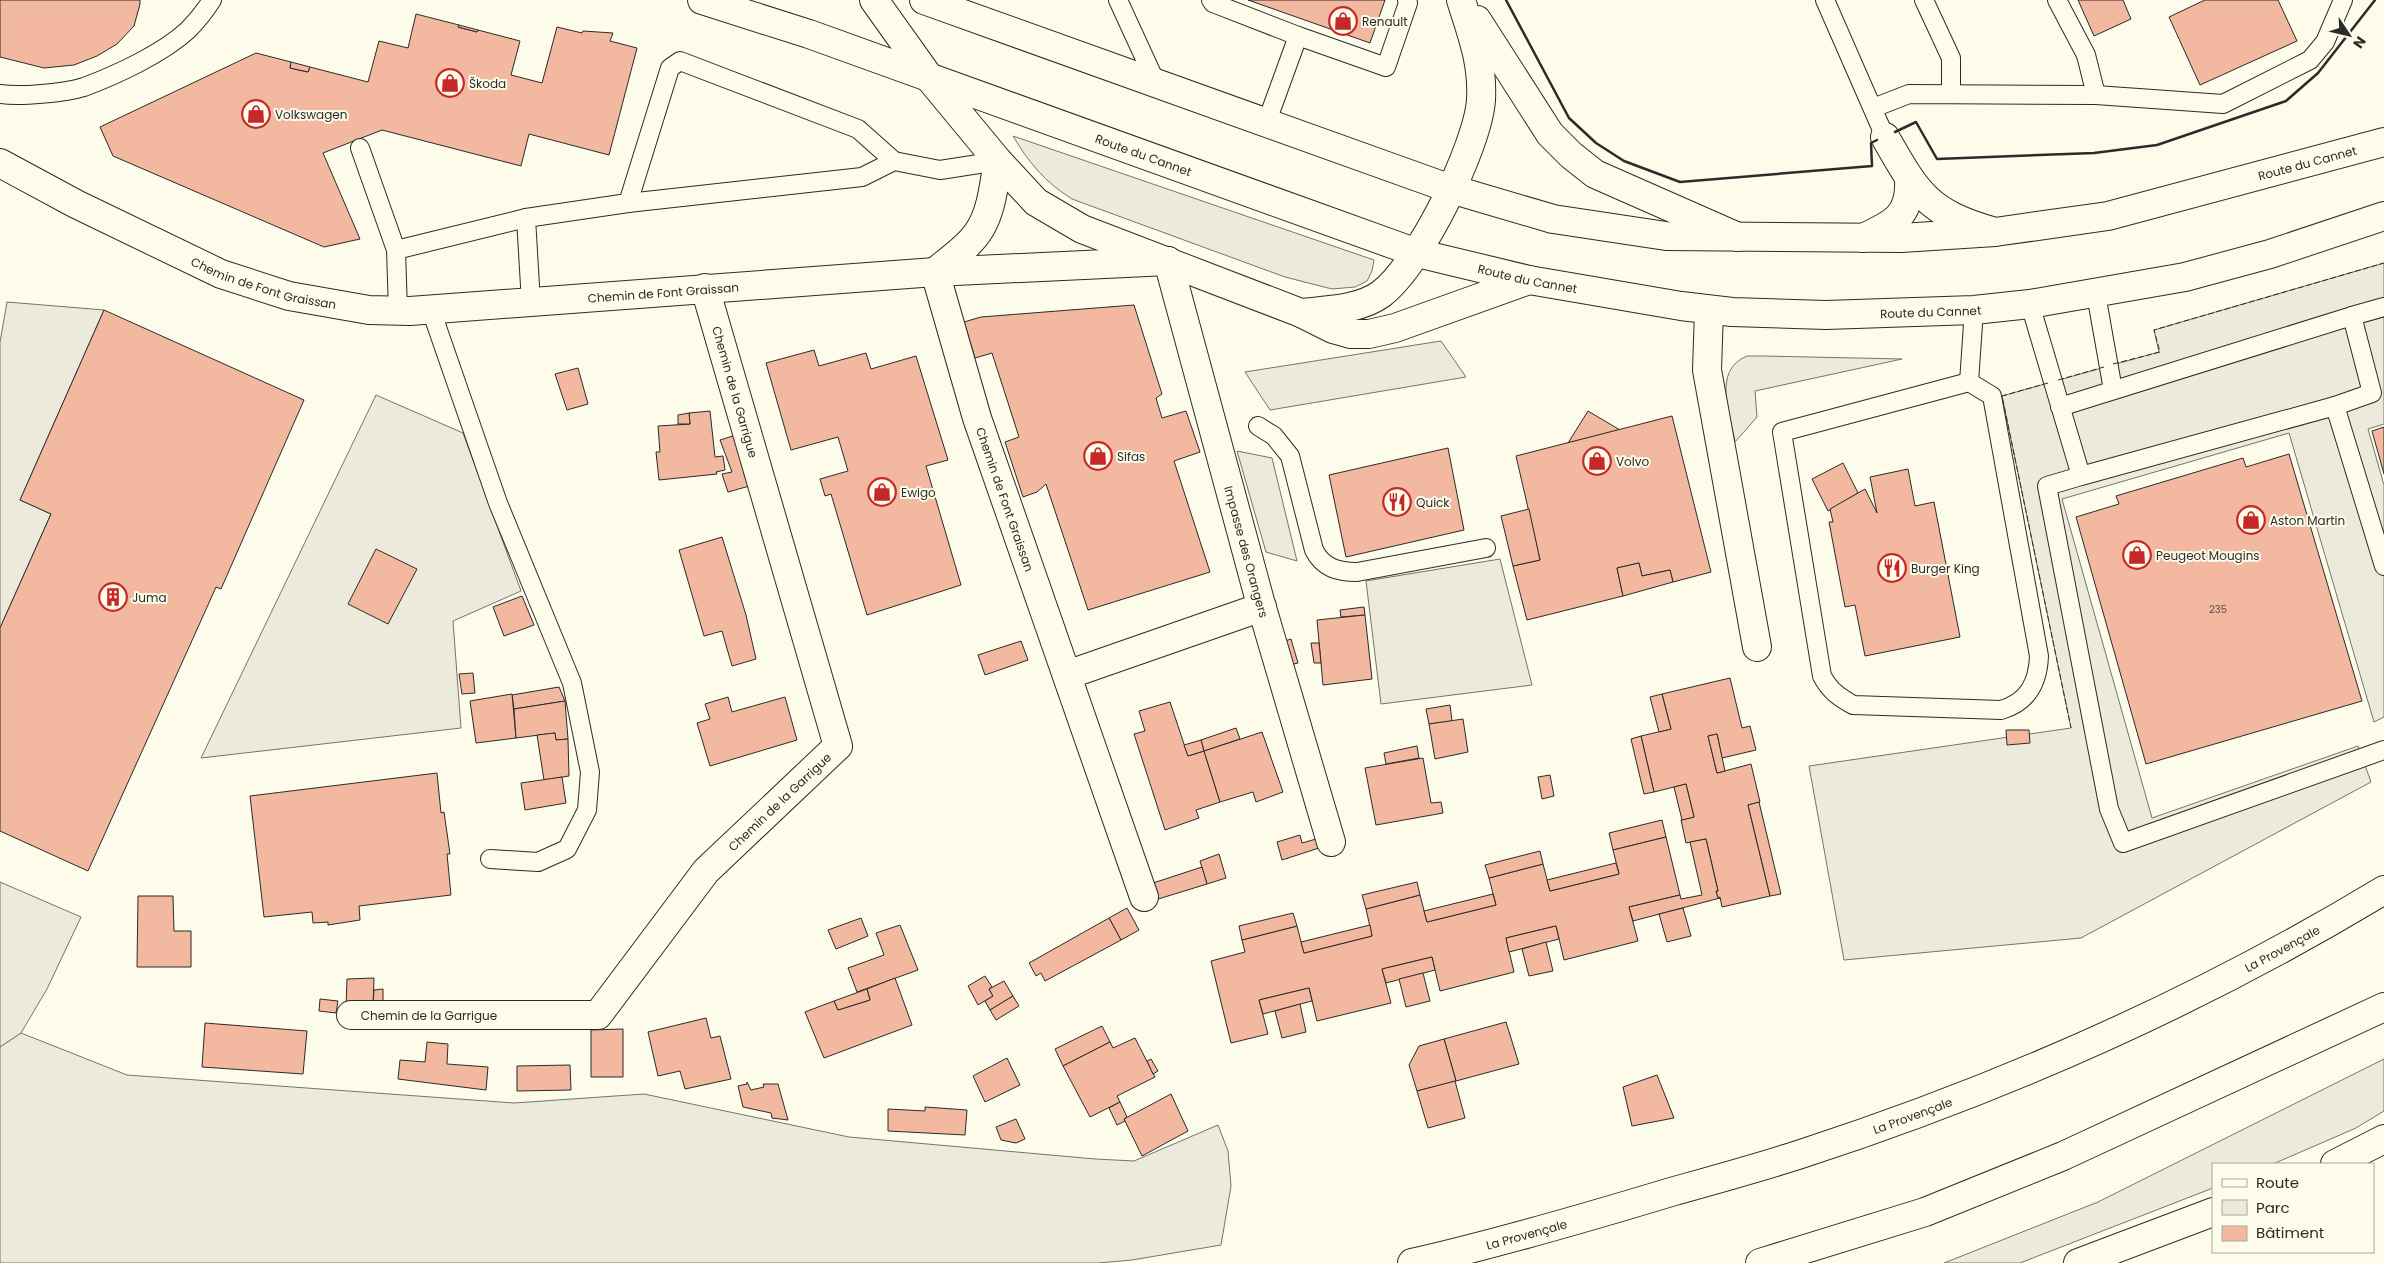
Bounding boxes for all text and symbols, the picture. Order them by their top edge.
shop icon: Renault [1328,6,1358,36]
north arrow [2324,10,2374,60]
place label: Renault [1362,13,1408,30]
text: N [2348,32,2371,53]
shop icon: Škoda [435,68,465,98]
place label: Škoda [469,75,506,92]
shop icon: Volkswagen [241,99,271,129]
place label: Volkswagen [275,106,347,123]
street label: Route du Cannet [1093,129,1194,180]
street label: Route du Cannet [2256,141,2358,184]
street label: Chemin de Font Graissan [188,252,338,313]
street label: Route du Cannet [1476,259,1579,297]
street label: Chemin de Font Graissan [587,278,740,306]
street label: Route du Cannet [1880,301,1982,322]
street label: Chemin de la Garrigue [708,324,762,460]
street label: Chemin de Font Graissan [972,425,1038,574]
shop icon: Sifas [1083,441,1113,471]
shop icon: Volvo [1582,446,1612,476]
place label: Sifas [1117,448,1145,465]
place label: Volvo [1616,453,1649,470]
shop icon: Ewigo [867,477,897,507]
place label: Ewigo [901,484,936,501]
street label: Impasse des Orangers [1221,484,1273,619]
restaurant icon: Quick [1382,487,1412,517]
place label: Quick [1416,494,1450,511]
shop icon: Aston Martin [2236,505,2266,535]
place label: Aston Martin [2270,512,2345,529]
shop icon: Peugeot Mougins [2122,540,2152,570]
place label: Peugeot Mougins [2156,547,2260,564]
restaurant icon: Burger King [1877,553,1907,583]
place label: Burger King [1911,560,1980,577]
building icon: Juma [98,582,128,612]
place label: Juma [132,589,167,606]
house number: 235 [2209,602,2227,617]
street label: Chemin de la Garrigue [724,748,835,855]
street label: La Provençale [2241,921,2323,976]
street label: Chemin de la Garrigue [361,1007,497,1024]
street label: La Provençale [1870,1093,1954,1138]
legend [2212,1163,2374,1253]
text: Route [2256,1172,2299,1193]
text: Parc [2256,1197,2290,1218]
street label: La Provençale [1484,1215,1569,1253]
text: Bâtiment [2256,1222,2324,1243]

